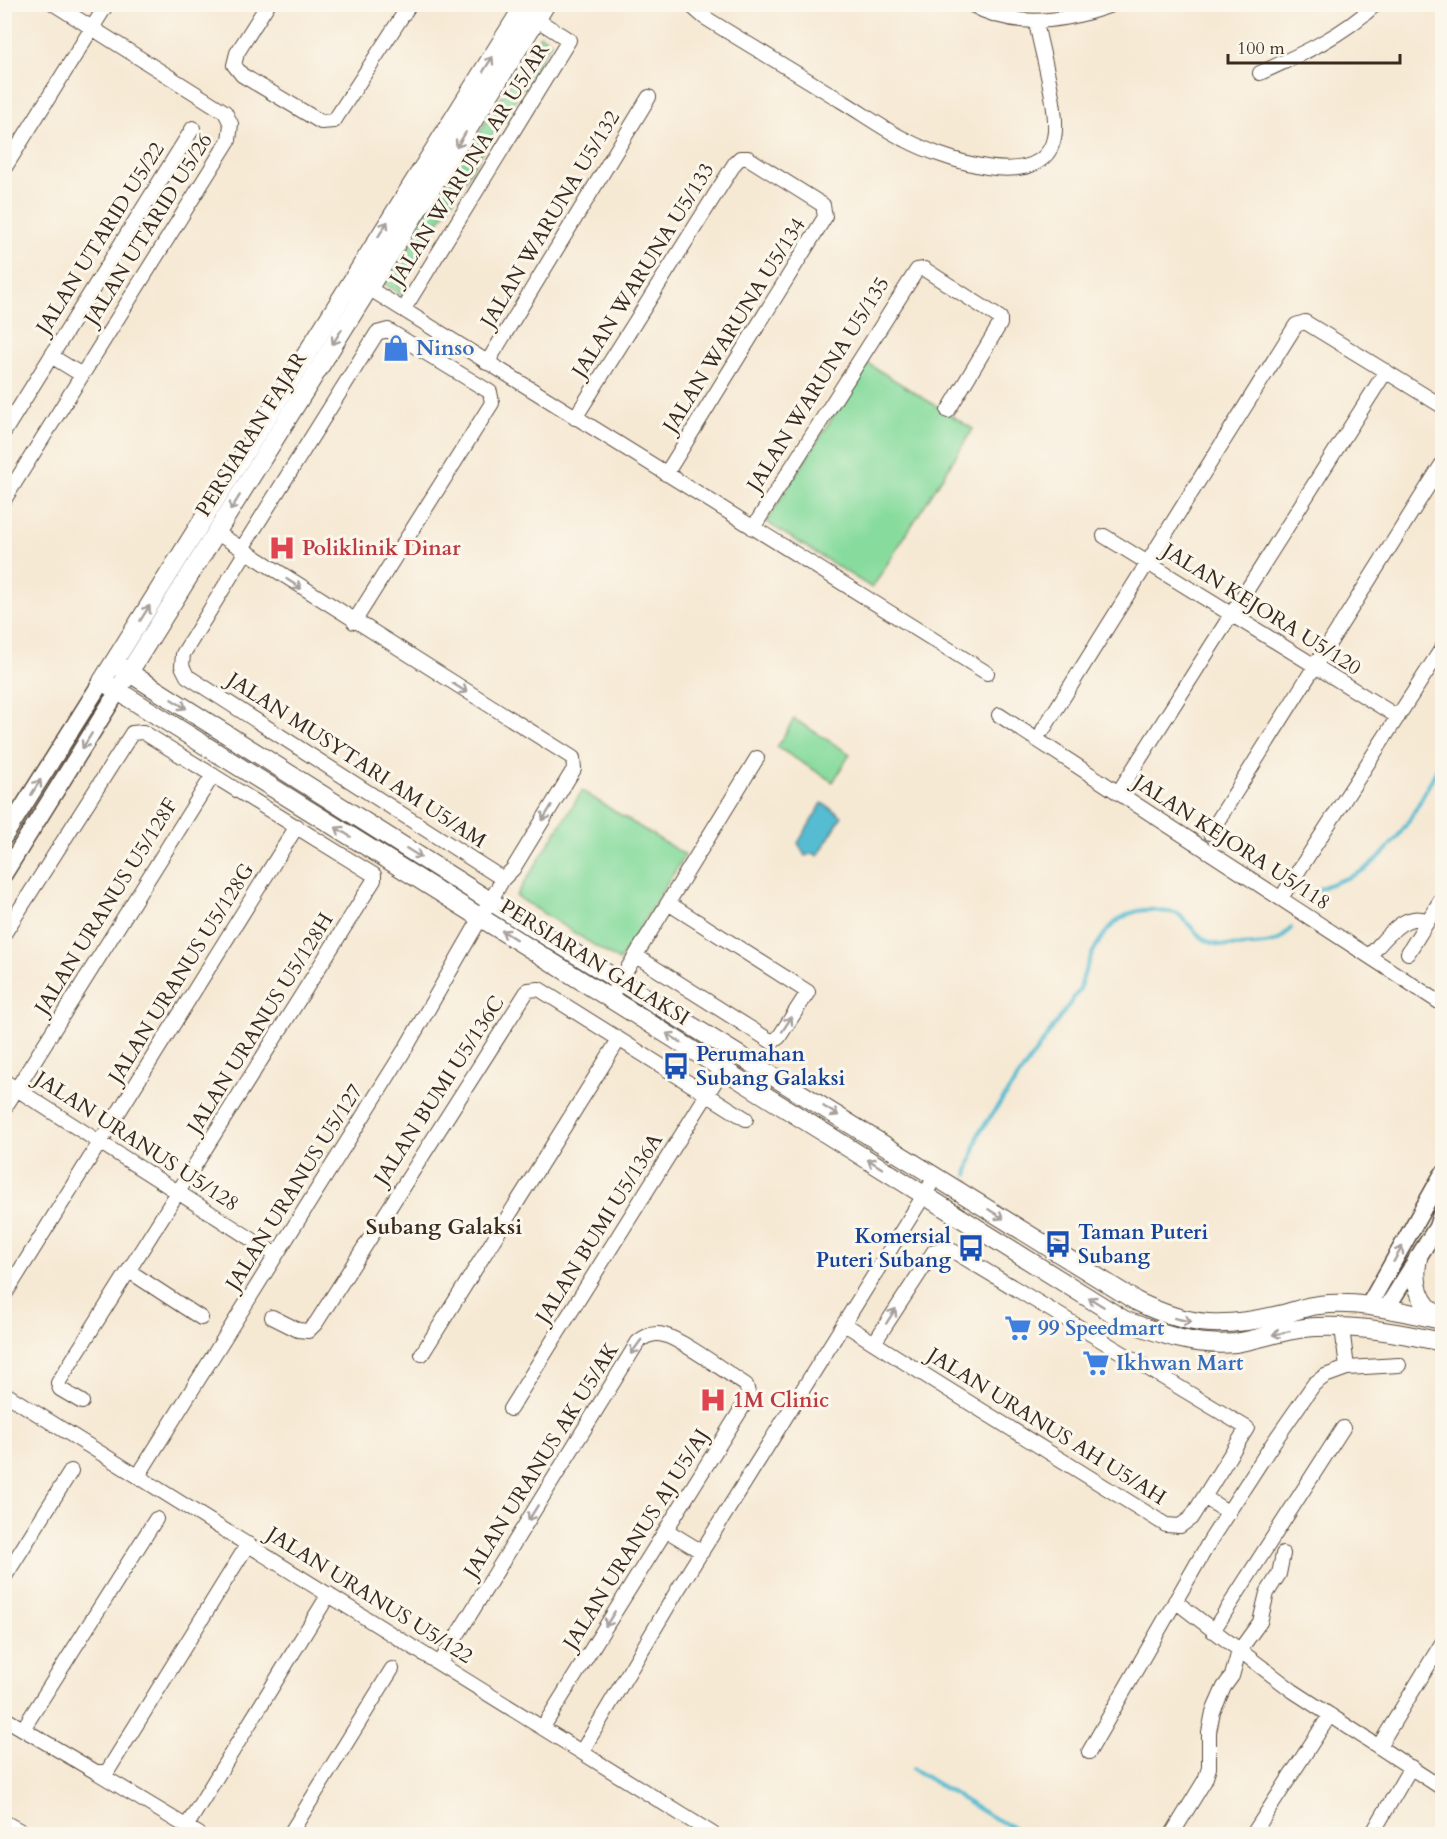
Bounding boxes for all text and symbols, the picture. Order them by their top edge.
scale bar [1228,27,1400,65]
text: 100 m [1237,36,1285,61]
street label: JALAN WARUNA AR U5/AR [381,37,556,294]
one-way arrow [482,56,494,73]
street label: JALAN WARUNA U5/132 [472,105,627,336]
street label: JALAN UTARID U5/26 [76,128,219,333]
one-way arrow [454,131,466,148]
street label: JALAN UTARID U5/22 [28,137,172,342]
street label: JALAN WARUNA U5/133 [564,157,722,386]
street label: JALAN WARUNA U5/134 [655,212,813,441]
one-way arrow [378,221,390,238]
street label: JALAN WARUNA U5/135 [739,271,897,500]
one-way arrow [330,328,342,345]
shop icon: Ninso [381,333,411,363]
place label: Ninso [416,334,474,363]
street label: PERSIARAN FAJAR [189,346,314,522]
one-way arrow [228,494,240,511]
hospital icon: Poliklinik Dinar [267,533,297,563]
place label: Poliklinik Dinar [302,534,461,563]
street label: JALAN KEJORA U5/120 [1154,535,1367,682]
one-way arrow [286,578,303,591]
one-way arrow [139,605,151,622]
street label: JALAN MUSYTARI AM U5/AM [219,664,492,855]
one-way arrow [451,682,468,694]
one-way arrow [170,698,187,710]
one-way arrow [80,732,92,749]
street label: JALAN KEJORA U5/118 [1125,766,1336,917]
one-way arrow [30,779,42,796]
street label: JALAN URANUS U5/128F [26,793,185,1023]
one-way arrow [541,804,553,821]
one-way arrow [335,826,352,838]
one-way arrow [406,846,423,859]
street label: JALAN URANUS U5/128G [100,857,261,1091]
street label: PERSIARAN GALAKSI [495,892,695,1033]
street label: JALAN URANUS U5/128H [179,907,340,1142]
one-way arrow [501,928,518,940]
street label: JALAN BUMI U5/136C [366,990,512,1193]
one-way arrow [781,1016,793,1033]
one-way arrow [666,1031,683,1043]
place label: Perumahan Subang Galaksi [696,1040,846,1093]
bus stop icon: Perumahan Subang Galaksi [661,1051,691,1081]
street label: JALAN URANUS U5/128 [26,1063,244,1218]
street label: JALAN URANUS U5/127 [217,1078,370,1298]
one-way arrow [822,1105,839,1117]
street label: JALAN BUMI U5/136A [527,1128,670,1331]
one-way arrow [867,1158,884,1170]
one-way arrow [987,1208,1004,1220]
district label: Subang Galaksi [366,1212,522,1242]
place label: Taman Puteri Subang [1078,1218,1208,1271]
place label: Komersial Puteri Subang [816,1222,951,1275]
bus stop icon: Taman Puteri Subang [1043,1229,1073,1259]
bus stop icon: Komersial Puteri Subang [956,1233,986,1263]
one-way arrow [1392,1246,1404,1263]
one-way arrow [1088,1296,1105,1308]
one-way arrow [885,1308,897,1325]
supermarket icon: 99 Speedmart [1003,1313,1033,1343]
place label: 99 Speedmart [1038,1314,1165,1343]
one-way arrow [1173,1315,1192,1326]
one-way arrow [1272,1328,1291,1339]
street label: JALAN URANUS AK U5/AK [455,1337,626,1586]
one-way arrow [630,1339,642,1355]
street label: JALAN URANUS AH U5/AH [919,1339,1172,1512]
supermarket icon: Ikhwan Mart [1081,1348,1111,1378]
place label: Ikhwan Mart [1116,1349,1244,1378]
hospital icon: 1M Clinic [698,1385,728,1415]
place label: 1M Clinic [733,1386,829,1415]
street label: JALAN URANUS AJ U5/AJ [555,1423,716,1658]
one-way arrow [526,1504,538,1521]
street label: JALAN URANUS U5/122 [259,1518,479,1671]
one-way arrow [604,1611,616,1627]

